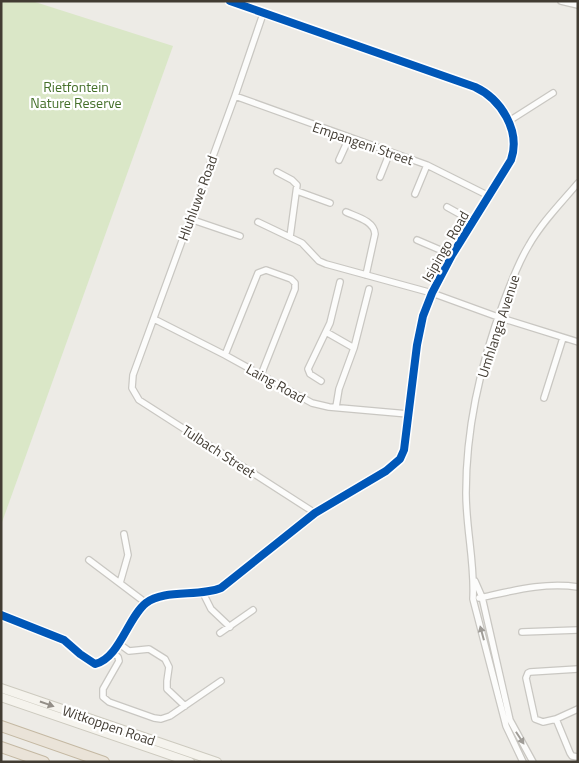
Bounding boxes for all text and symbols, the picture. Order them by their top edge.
park label: Rietfontein Nature Reserve [30,76,122,113]
street label: Empangeni Street [310,116,416,170]
street label: Hluhluwe Road [172,152,222,244]
street label: Isipingo Road [416,207,474,285]
street label: Umhlanga Avenue [471,272,525,380]
street label: Laing Road [243,358,309,408]
street label: Tulbach Street [178,419,260,483]
one-way arrow [478,626,486,641]
street label: Witkoppen Road [60,699,158,751]
one-way arrow [40,701,55,708]
one-way arrow [515,731,524,744]

